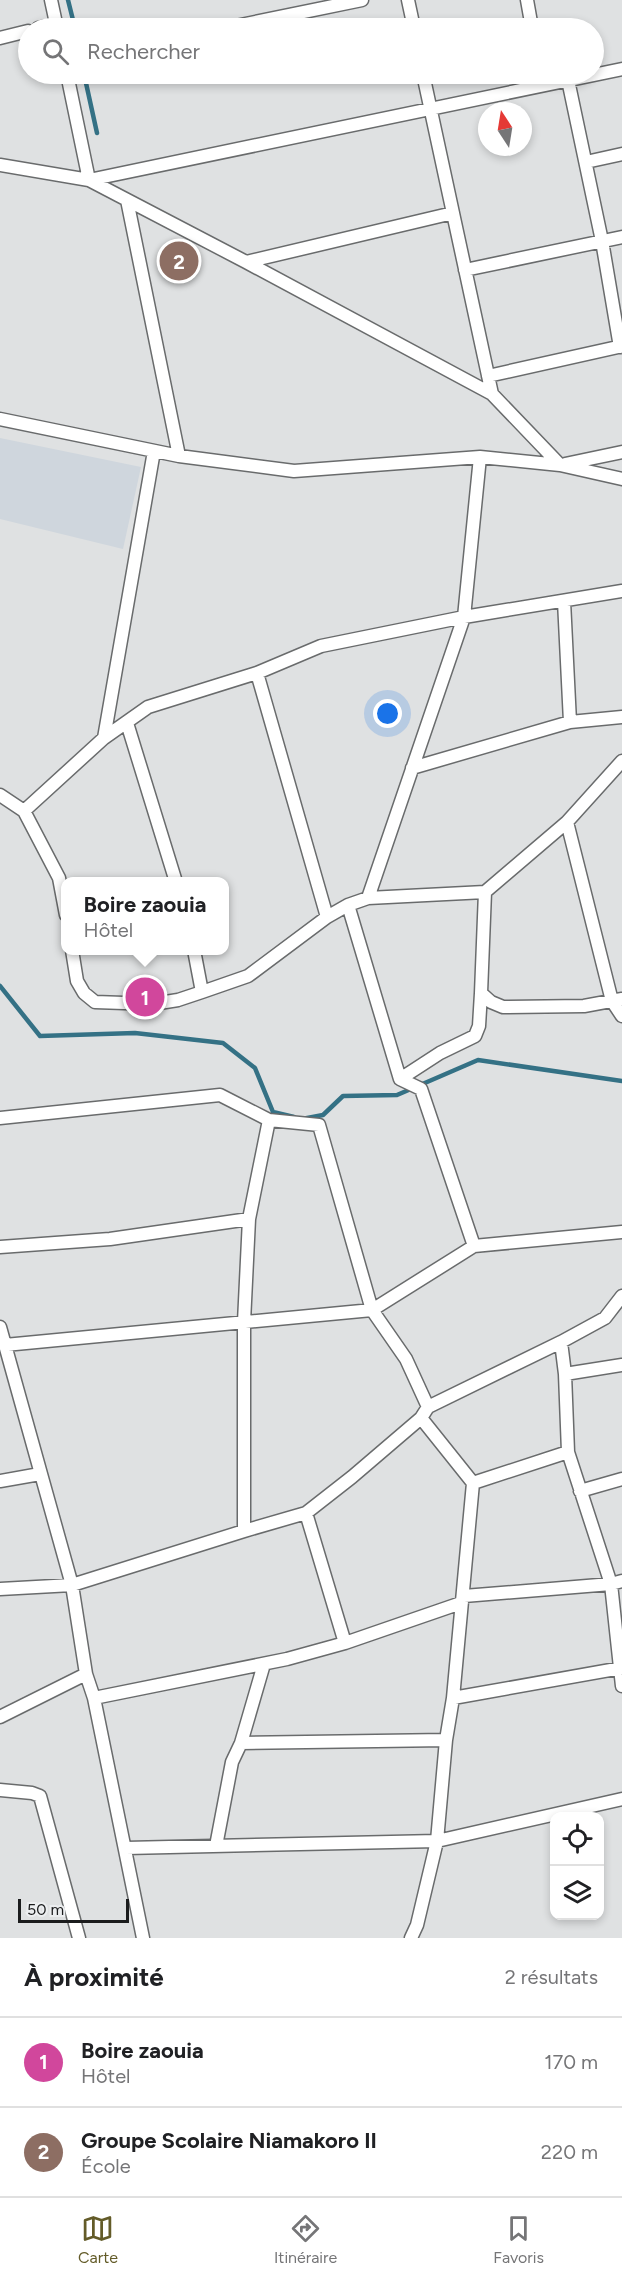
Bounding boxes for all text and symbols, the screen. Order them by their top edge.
search box [18,18,604,84]
icon: search [39,35,72,68]
text: Rechercher [87,38,200,65]
north arrow [478,102,532,156]
pin: 2 [160,238,198,284]
your location [373,699,402,728]
popup [61,877,229,955]
text: Boire zaouia [84,891,206,918]
text: Hôtel [84,918,133,942]
pin: 1 [126,974,164,1020]
map controls [550,1812,604,1920]
button: locate [550,1812,604,1866]
button: layers [550,1866,604,1920]
scale bar [18,1896,129,1924]
text: 50 m [27,1900,64,1919]
text: À proximité [24,1961,164,1993]
text: 2 résultats [505,1965,598,1989]
text: Boire zaouia [81,2037,204,2064]
text: 1 [39,2050,48,2074]
text: 170 m [544,2050,598,2074]
text: Hôtel [81,2064,130,2088]
text: Groupe Scolaire Niamakoro II [81,2127,377,2154]
text: 2 [38,2140,49,2164]
text: 220 m [541,2140,598,2164]
text: École [81,2154,131,2178]
tab: Carte [78,2212,118,2267]
tab: Itinéraire [274,2212,337,2267]
tab: Favoris [493,2212,544,2267]

